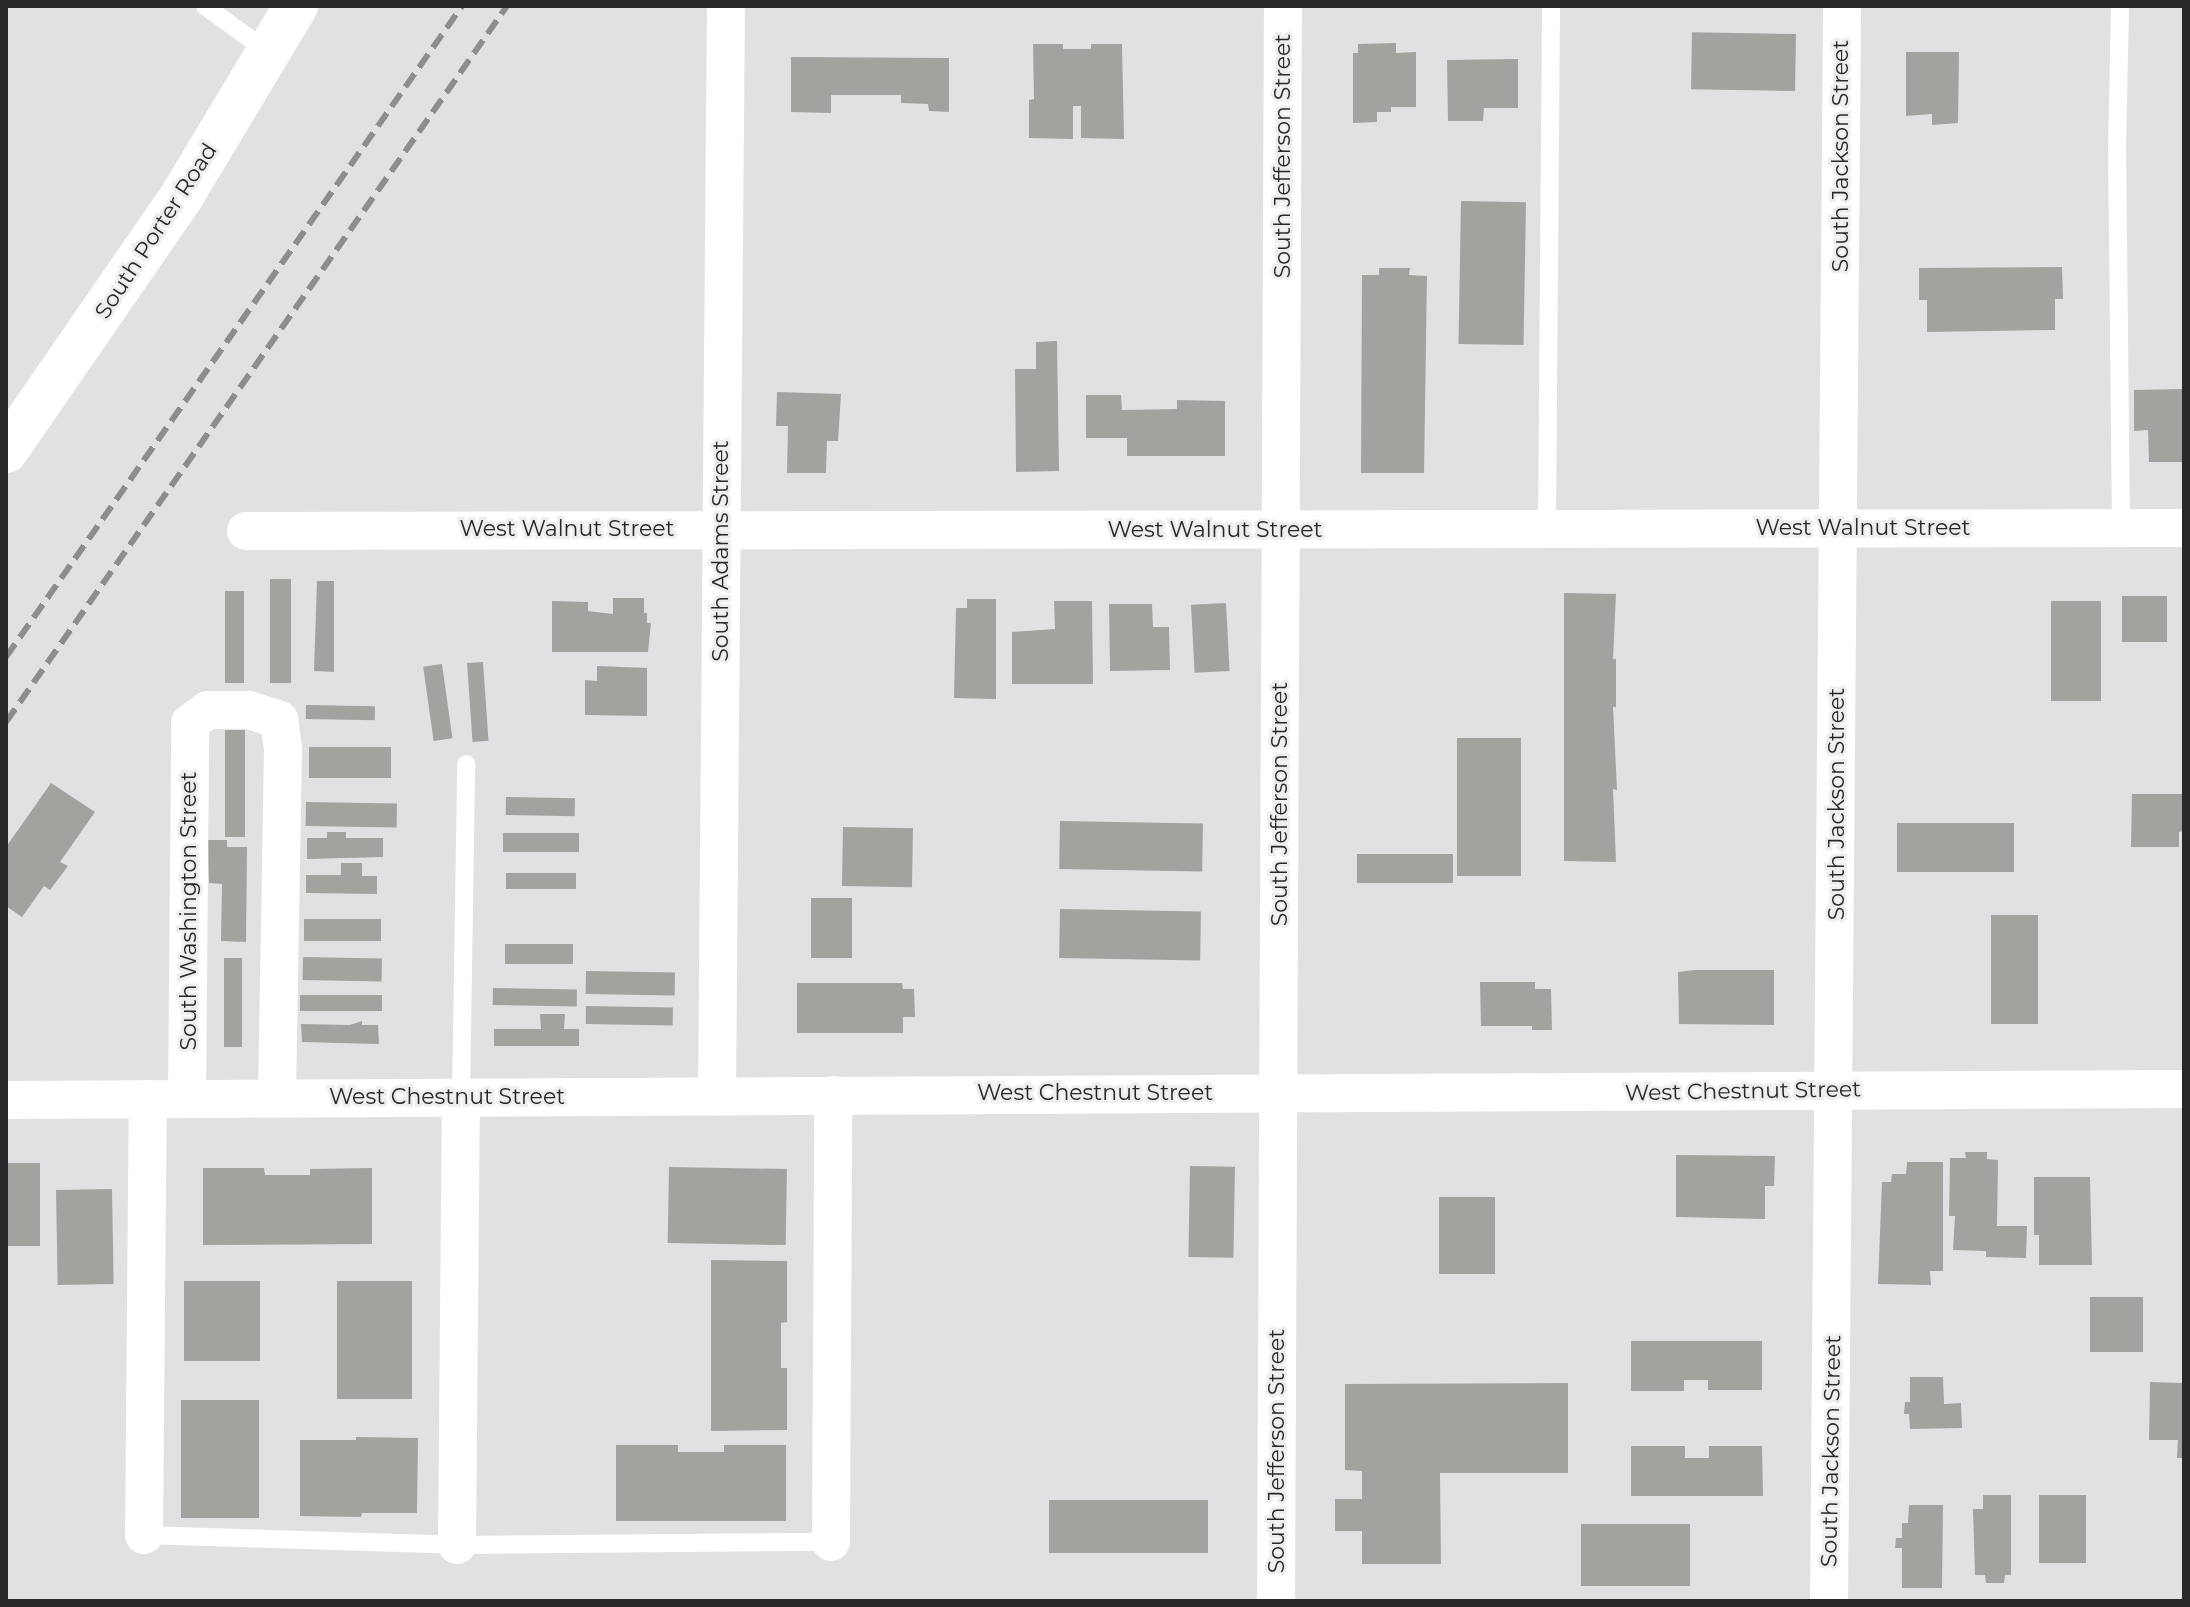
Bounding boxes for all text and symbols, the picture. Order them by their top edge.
street label: South Jefferson Street [1270,34,1296,278]
street label: South Jackson Street [1828,40,1854,272]
street label: South Porter Road [89,138,223,324]
street label: South Adams Street [708,440,734,662]
street label: West Walnut Street [1756,515,1970,541]
street label: West Walnut Street [460,516,674,542]
street label: West Walnut Street [1108,517,1322,543]
street label: South Jefferson Street [1267,682,1293,926]
street label: South Jackson Street [1824,688,1850,920]
street label: South Washington Street [176,772,202,1050]
street label: West Chestnut Street [1625,1076,1861,1106]
street label: West Chestnut Street [977,1080,1213,1106]
street label: West Chestnut Street [329,1084,565,1110]
street label: South Jefferson Street [1264,1329,1290,1573]
street label: South Jackson Street [1816,1335,1846,1567]

